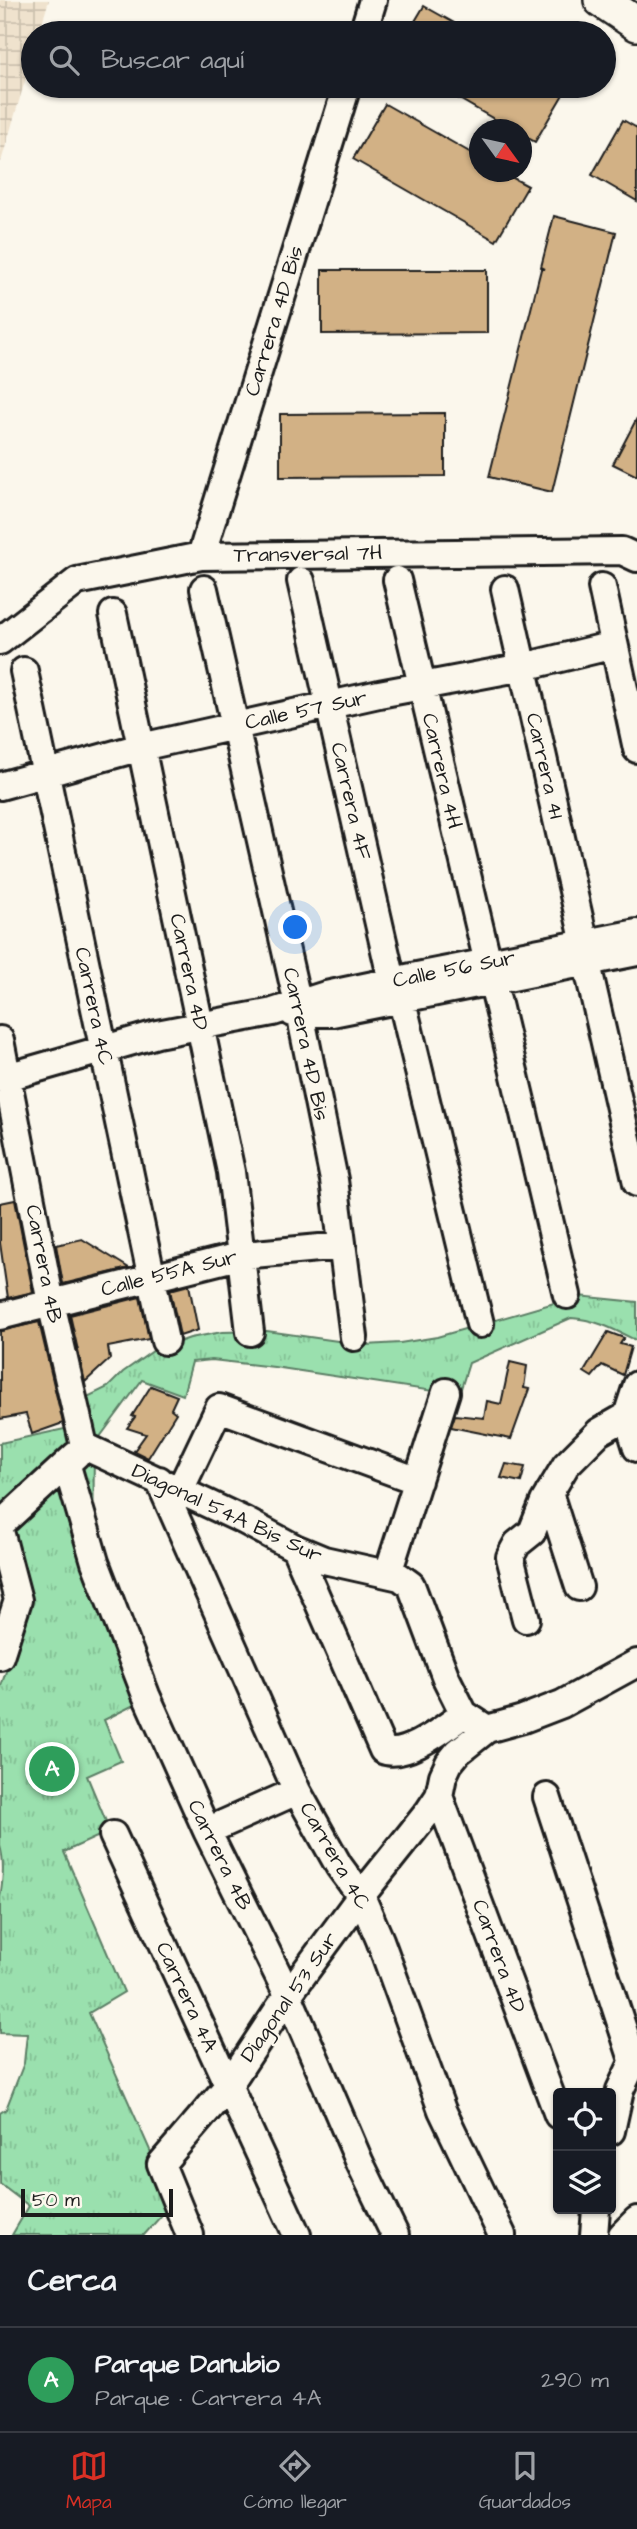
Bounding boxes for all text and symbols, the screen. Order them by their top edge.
search box [21,21,616,98]
icon: search [45,41,83,79]
text: Buscar aquí [101,42,244,78]
north arrow [469,119,532,182]
street label: Carrera 4D Bis [237,242,311,400]
street label: Transversal 7H [233,538,383,570]
street label: Calle 57 Sur [242,683,370,737]
street label: Carrera 4H [415,710,469,832]
street label: Carrera 4I [519,710,571,822]
street label: Carrera 4F [323,739,379,863]
your location [278,910,312,944]
street label: Carrera 4D [162,911,216,1033]
street label: Calle 56 Sur [390,943,518,995]
street label: Carrera 4C [67,944,121,1068]
street label: Carrera 4D Bis [276,965,336,1123]
street label: Carrera 4B [18,1202,70,1326]
street label: Calle 55A Sur [98,1242,240,1304]
street label: Diagonal 54A Bis Sur [126,1456,327,1572]
pin: A [29,1743,75,1795]
street label: Carrera 4B [181,1795,259,1915]
street label: Carrera 4C [292,1797,378,1915]
street label: Carrera 4D [465,1895,533,2017]
street label: Diagonal 53 Sur [233,1926,347,2069]
street label: Carrera 4A [149,1937,225,2057]
map controls [553,2088,616,2214]
button: locate [553,2088,616,2151]
button: layers [553,2151,616,2214]
scale bar [21,2186,173,2218]
text: 50 m [32,2187,80,2214]
text: Cerca [28,2260,116,2302]
text: Parque Danubio [95,2346,280,2382]
text: A [44,2364,58,2396]
text: 290 m [541,2364,609,2396]
text: Parque · Carrera 4A [95,2382,321,2414]
tab: Mapa [66,2447,112,2516]
tab: Cómo llegar [243,2447,347,2516]
tab: Guardados [479,2447,571,2516]

